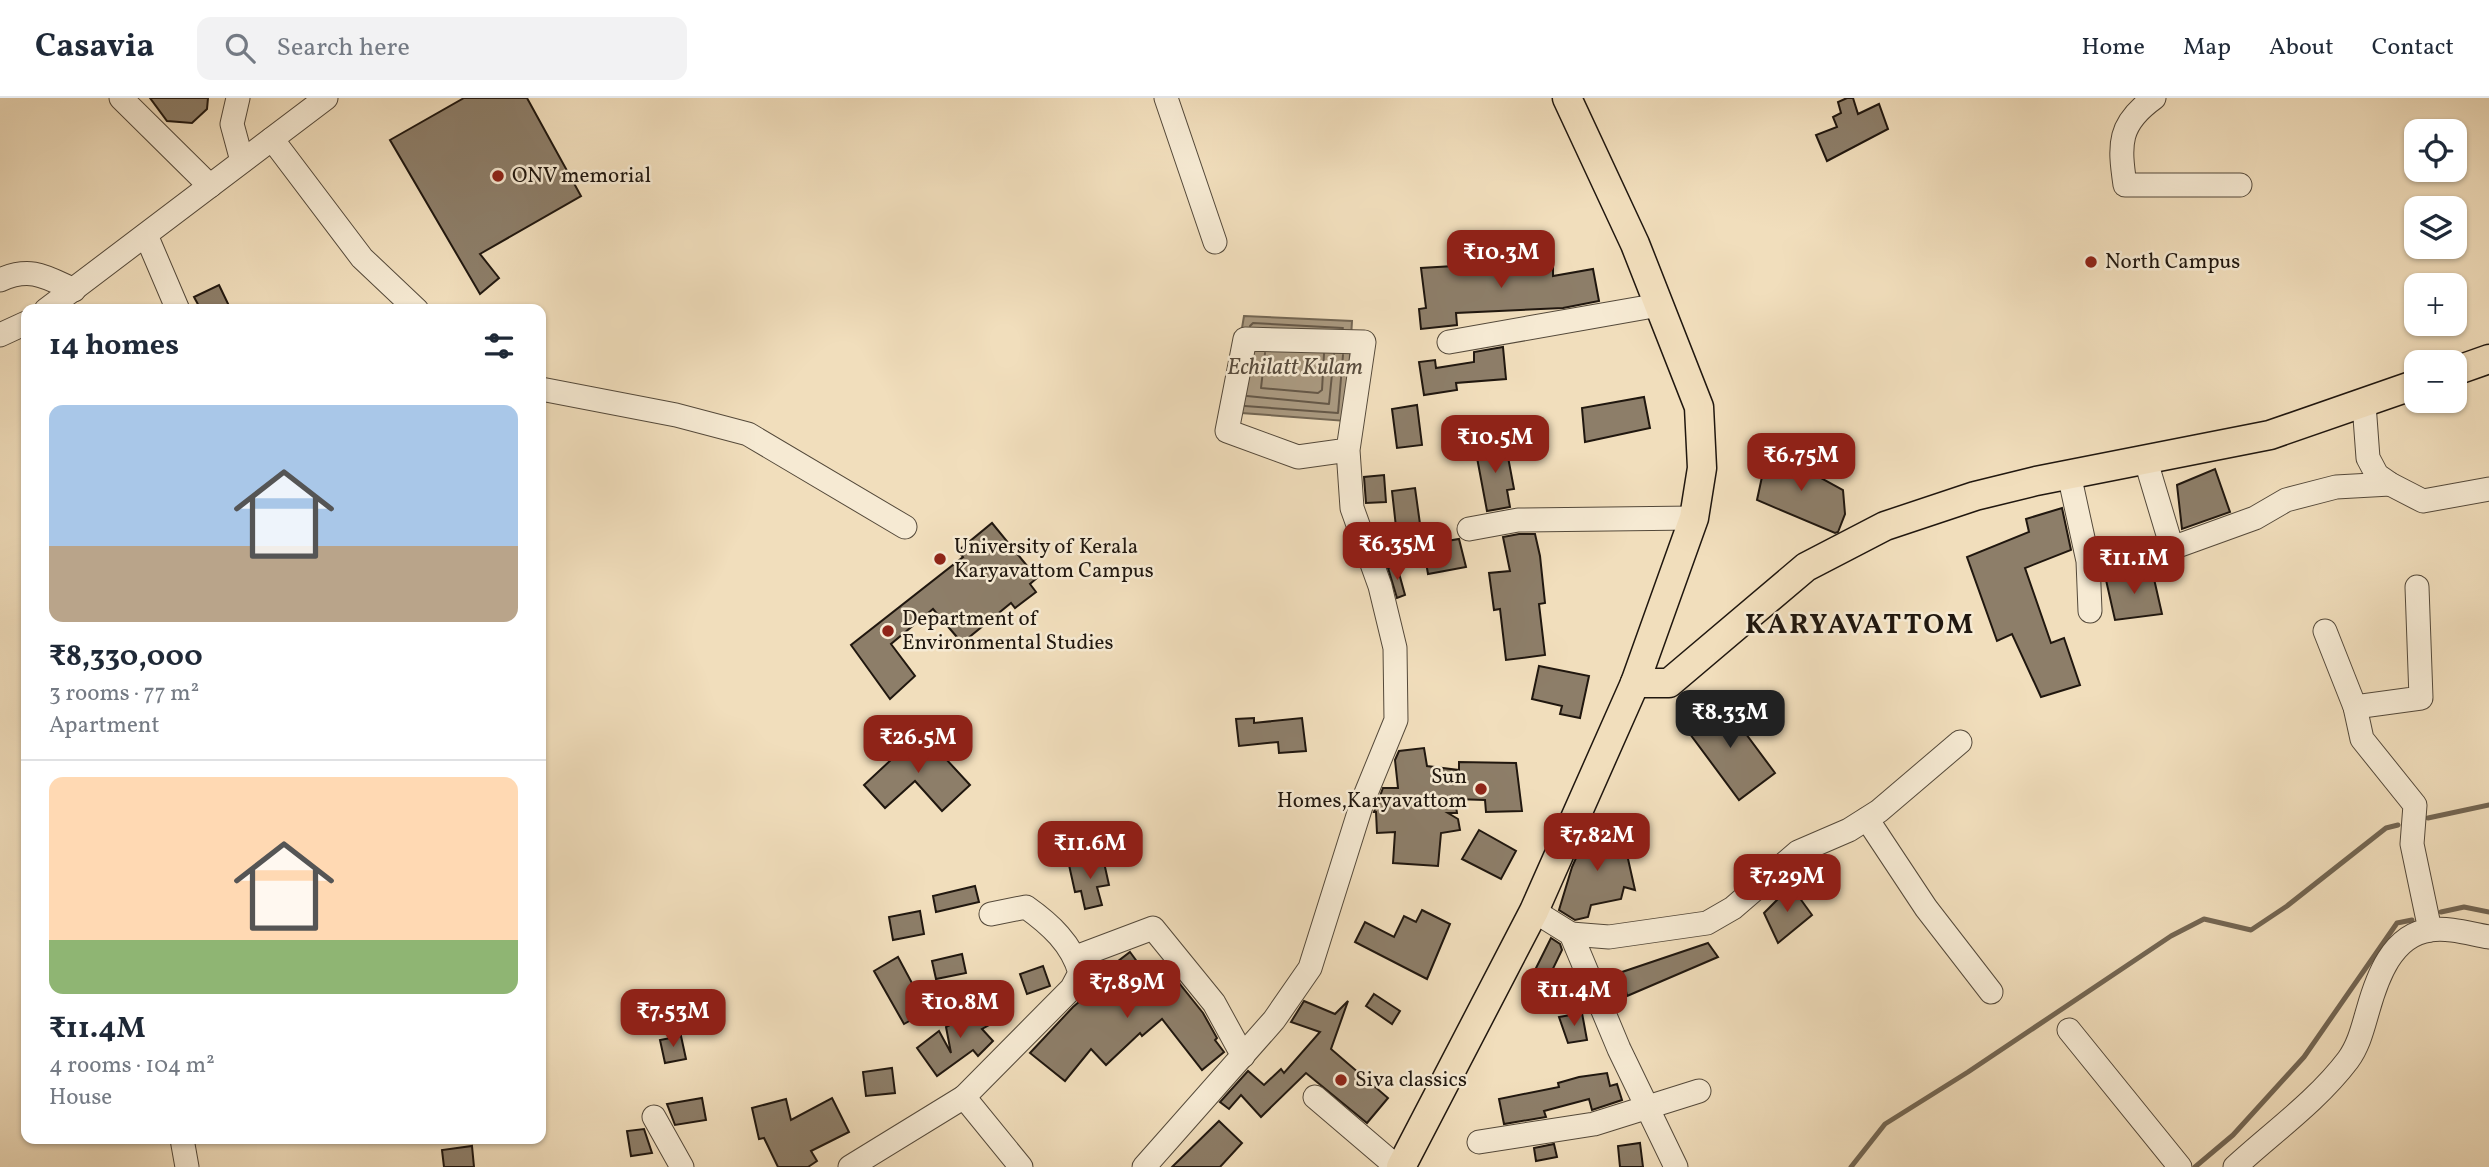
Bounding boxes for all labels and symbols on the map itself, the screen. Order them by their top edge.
place label: ONV memorial [512,162,651,191]
marker: ONV memorial [490,168,506,184]
pin: ₹10.3M [1444,230,1558,290]
place label: North Campus [2105,248,2240,277]
marker: North Campus [2083,254,2099,270]
water label: Echilatt Kulam [1227,352,1363,384]
pin: ₹10.5M [1438,416,1552,475]
pin: ₹6.75M [1744,434,1858,493]
pin: ₹6.35M [1340,522,1454,582]
place label: University of Kerala Karyavattom Campus [954,533,1154,586]
pin: ₹11.1M [2077,536,2191,596]
marker: University of Kerala Karyavattom Campus [932,551,948,567]
place label: Department of Environmental Studies [902,605,1114,658]
district label: KARYAVATTOM [1745,606,1975,645]
marker: Department of Environmental Studies [880,623,896,639]
pin: ₹8.33M [1673,690,1787,750]
pin: ₹26.5M [861,716,975,775]
place label: Sun Homes,Karyavattom [1277,763,1467,816]
marker: Sun Homes,Karyavattom [1473,781,1489,797]
pin: ₹7.82M [1540,814,1654,873]
pin: ₹11.6M [1033,822,1147,881]
pin: ₹7.29M [1730,854,1844,914]
pin: ₹7.89M [1070,960,1184,1020]
pin: ₹11.4M [1517,968,1631,1028]
pin: ₹10.8M [903,981,1017,1040]
pin: ₹7.53M [616,990,730,1049]
place label: Siva classics [1355,1066,1467,1095]
marker: Siva classics [1333,1072,1349,1088]

